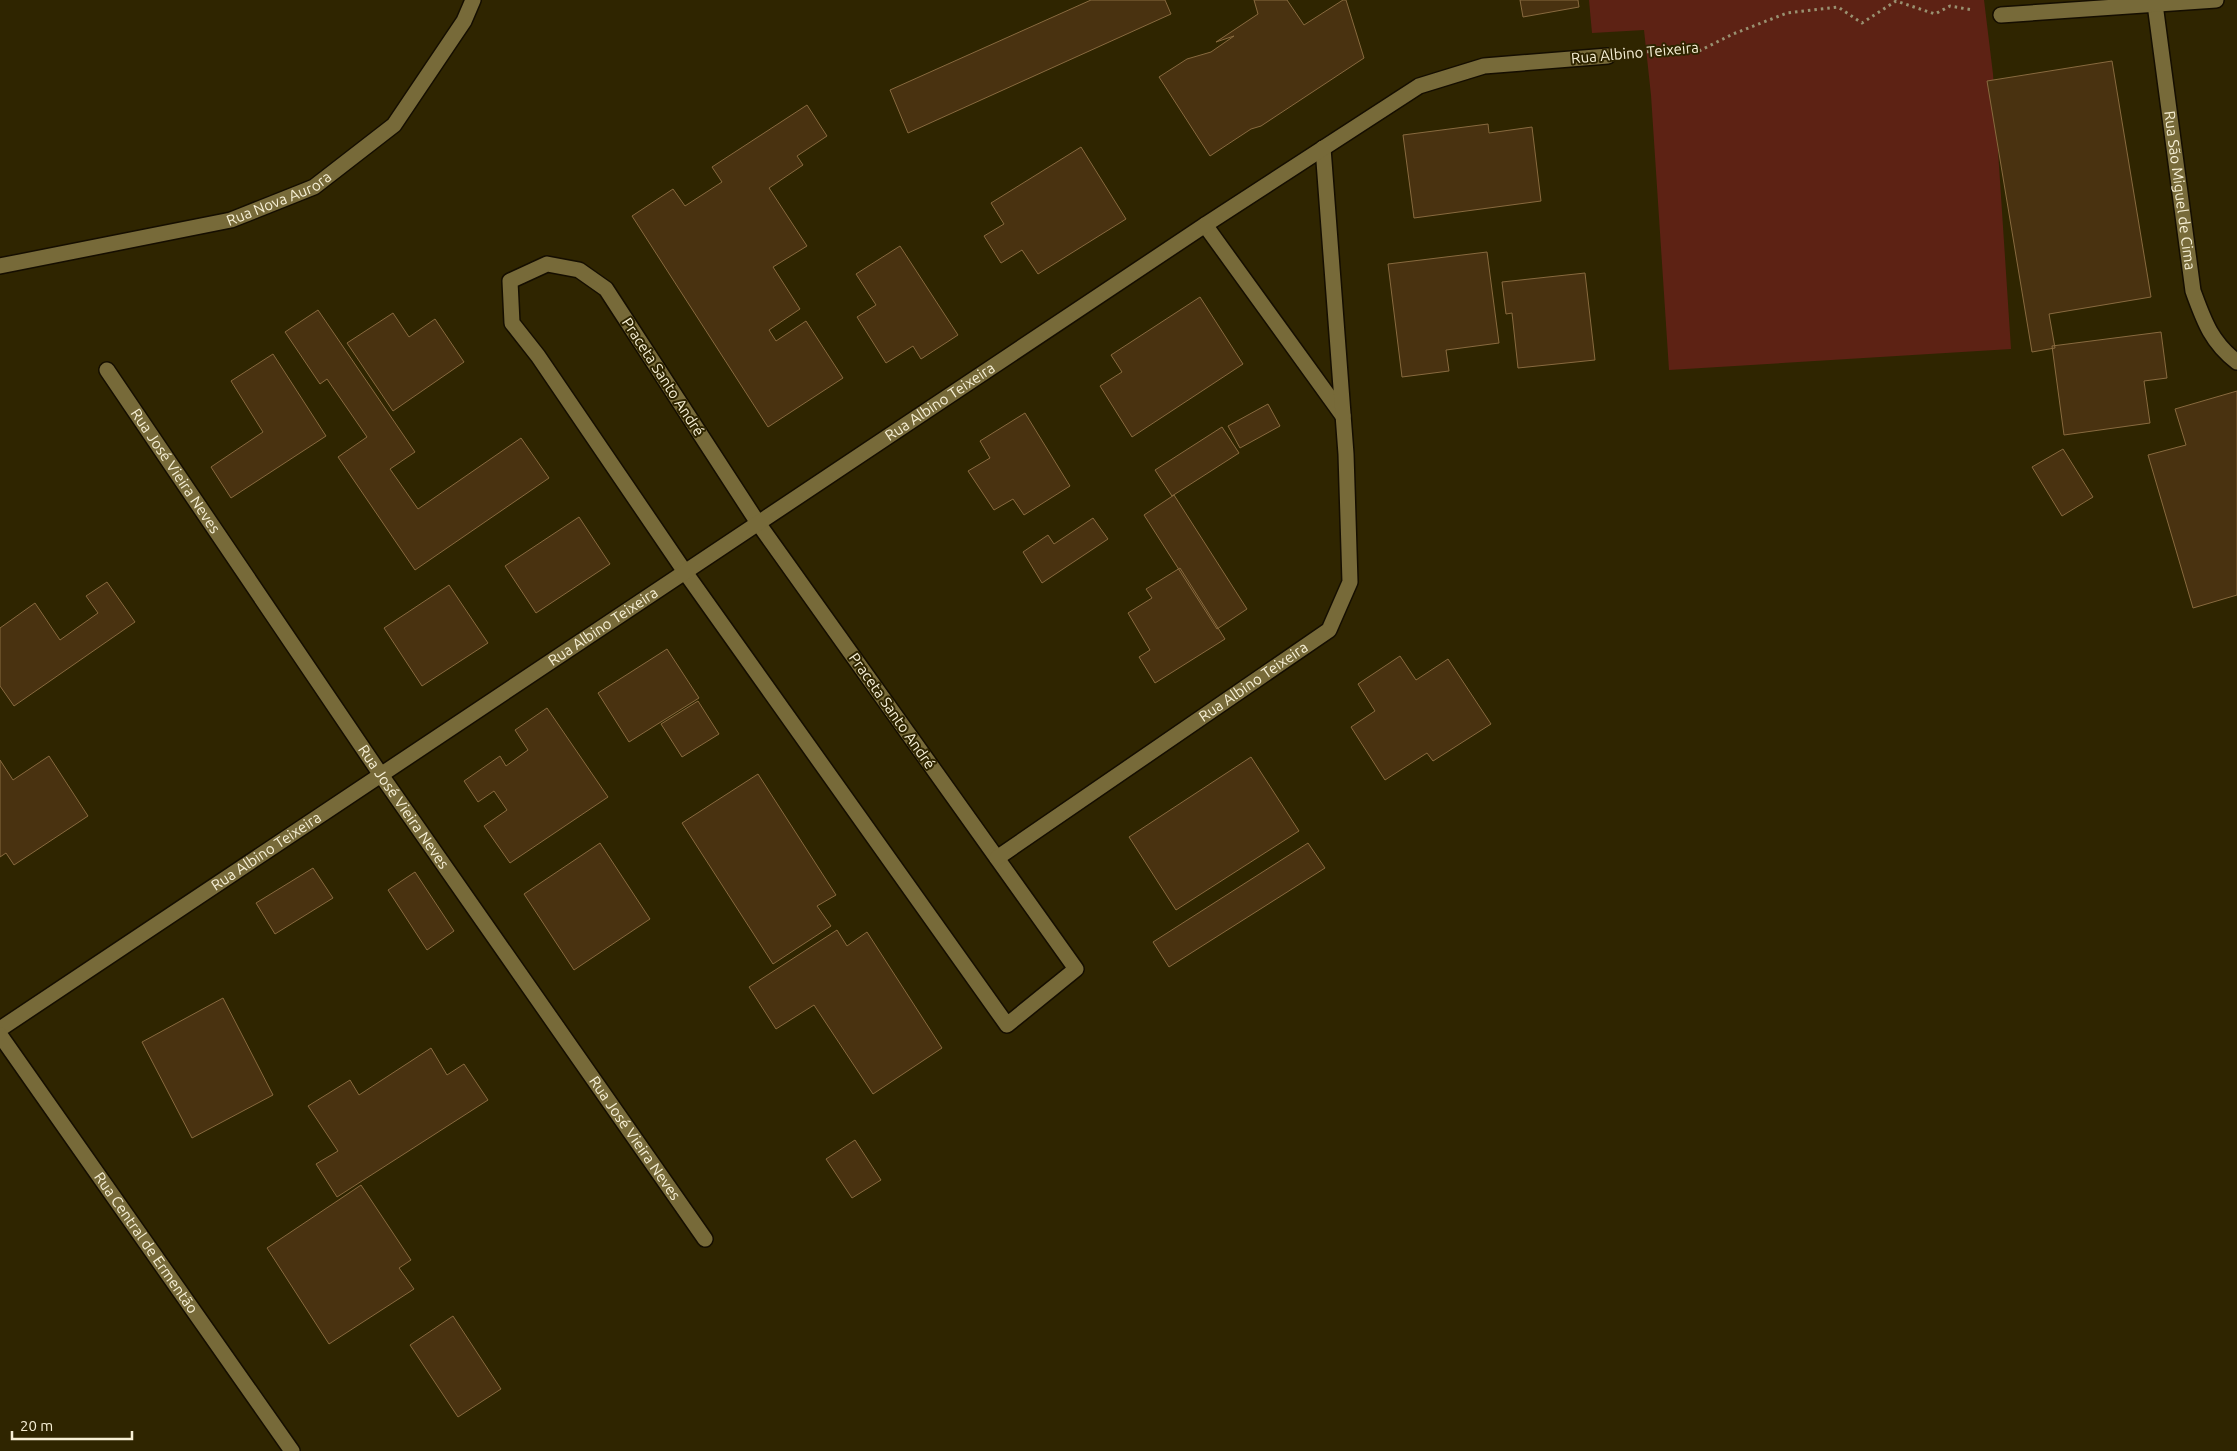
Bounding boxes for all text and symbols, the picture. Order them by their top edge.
street label: Rua Albino Teixeira [1570,38,1700,67]
street label: Rua São Miguel de Cima [2161,110,2199,271]
street label: Rua Nova Aurora [224,168,335,229]
street label: Praceta Santo André [619,314,708,439]
street label: Rua Albino Teixeira [882,359,998,444]
street label: Rua José Vieira Neves [128,405,224,536]
street label: Rua Albino Teixeira [545,584,661,669]
street label: Rua Albino Teixeira [1195,638,1311,725]
street label: Praceta Santo André [846,649,939,772]
street label: Rua José Vieira Neves [355,741,453,872]
street label: Rua Albino Teixeira [208,808,324,894]
street label: Rua José Vieira Neves [586,1073,684,1203]
street label: Rua Central de Ermentão [91,1169,202,1316]
scale bar [12,1408,132,1440]
text: 20 m [20,1417,53,1434]

